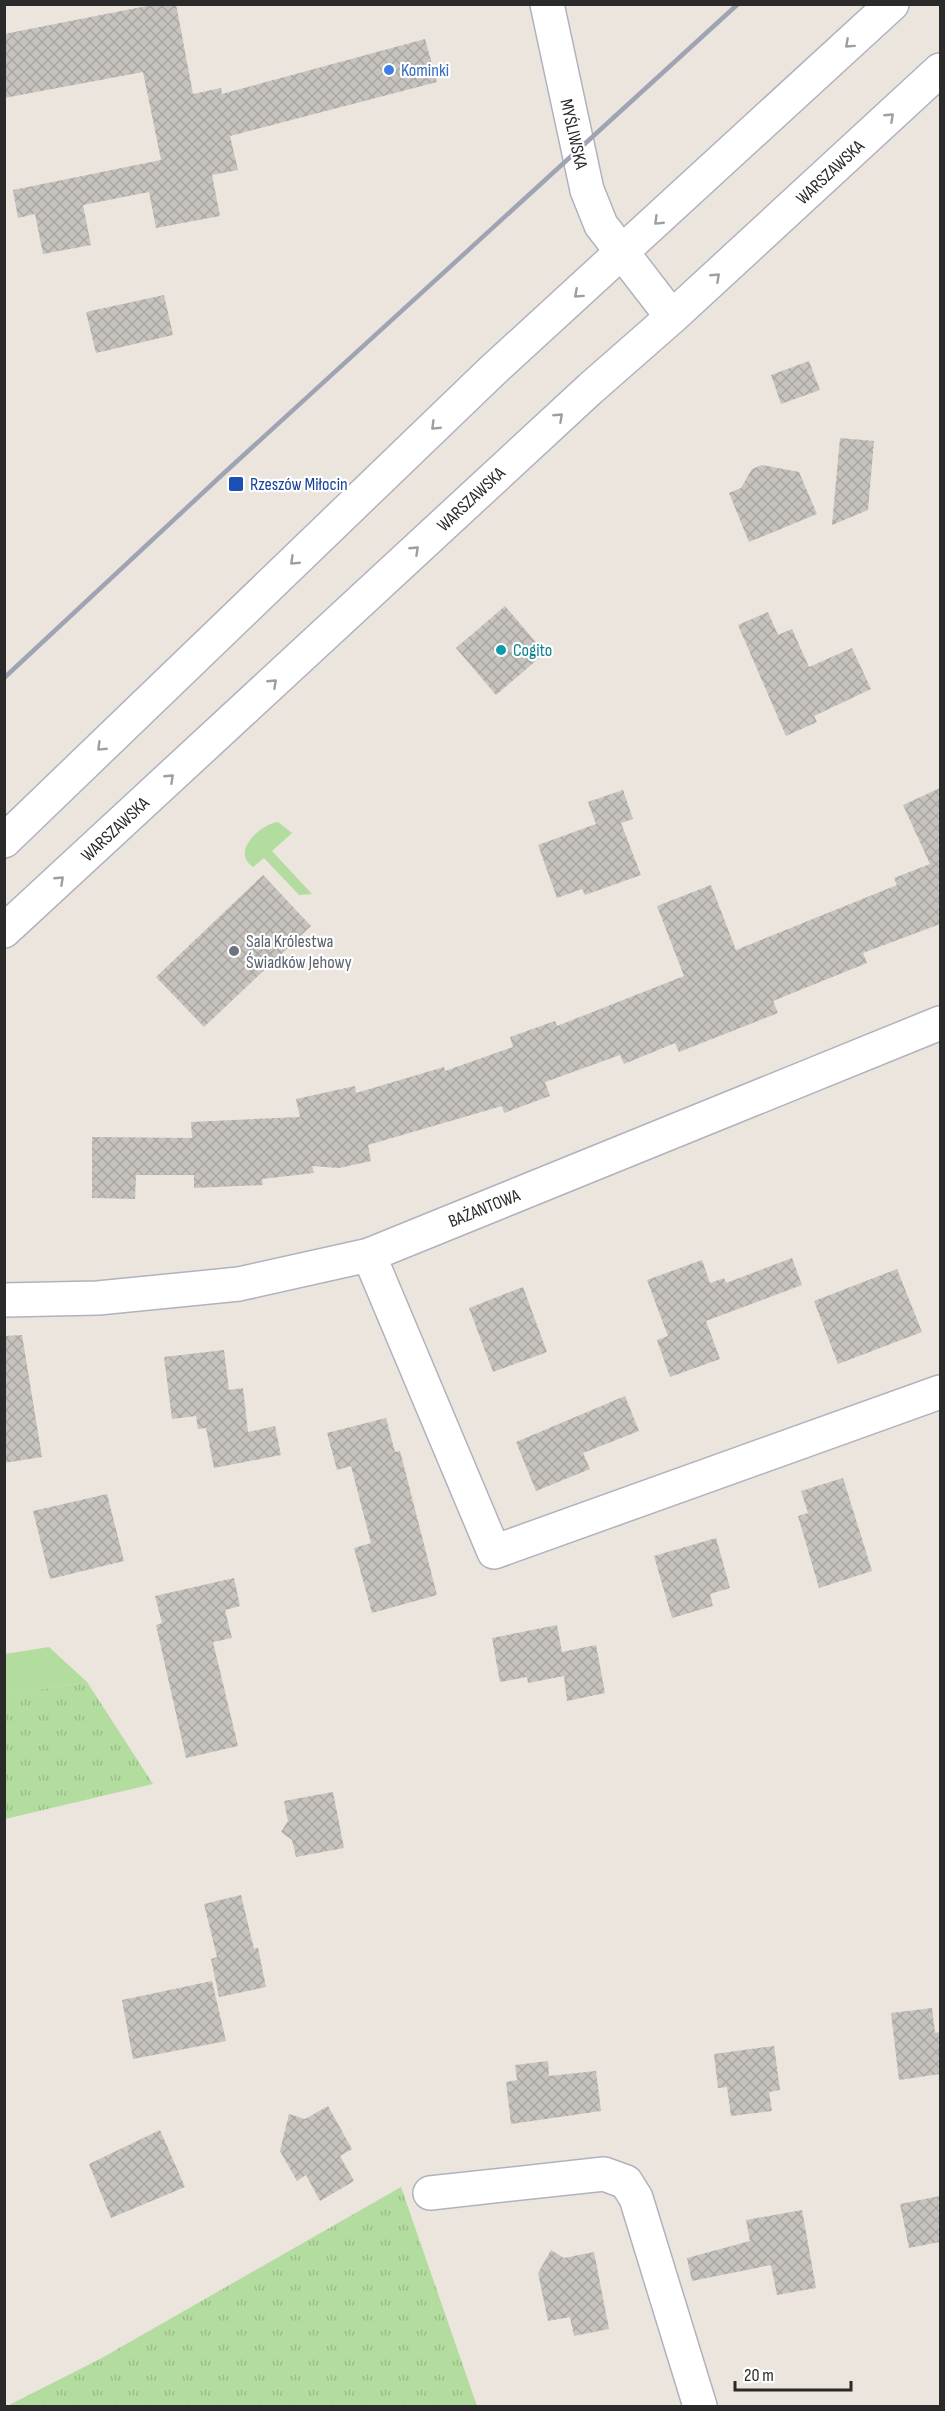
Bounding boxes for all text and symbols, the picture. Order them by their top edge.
one-way arrow [845,37,856,48]
place label: Kominki [401,60,449,81]
marker: Kominki [382,63,396,77]
street label: MYŚLIWSKA [555,97,592,172]
one-way arrow [883,113,894,124]
street label: WARSZAWSKA [792,135,869,209]
one-way arrow [654,214,664,225]
one-way arrow [709,273,719,284]
one-way arrow [574,287,585,298]
one-way arrow [551,414,562,425]
one-way arrow [431,419,441,430]
street label: WARSZAWSKA [433,462,510,536]
place label: Rzeszów Miłocin [250,474,348,495]
marker: Rzeszów Miłocin [227,475,245,493]
one-way arrow [409,546,419,557]
one-way arrow [291,554,301,565]
place label: Cogito [513,640,552,661]
marker: Cogito [494,643,508,657]
one-way arrow [265,679,276,690]
one-way arrow [97,740,108,751]
one-way arrow [163,774,174,785]
street label: WARSZAWSKA [77,792,154,866]
one-way arrow [53,876,63,887]
place label: Sala Królestwa Świadków Jehowy [246,931,352,973]
marker: Sala Królestwa Świadków Jehowy [227,944,241,958]
street label: BAŻANTOWA [445,1185,523,1232]
scale bar [735,2354,850,2392]
text: 20 m [744,2365,774,2386]

